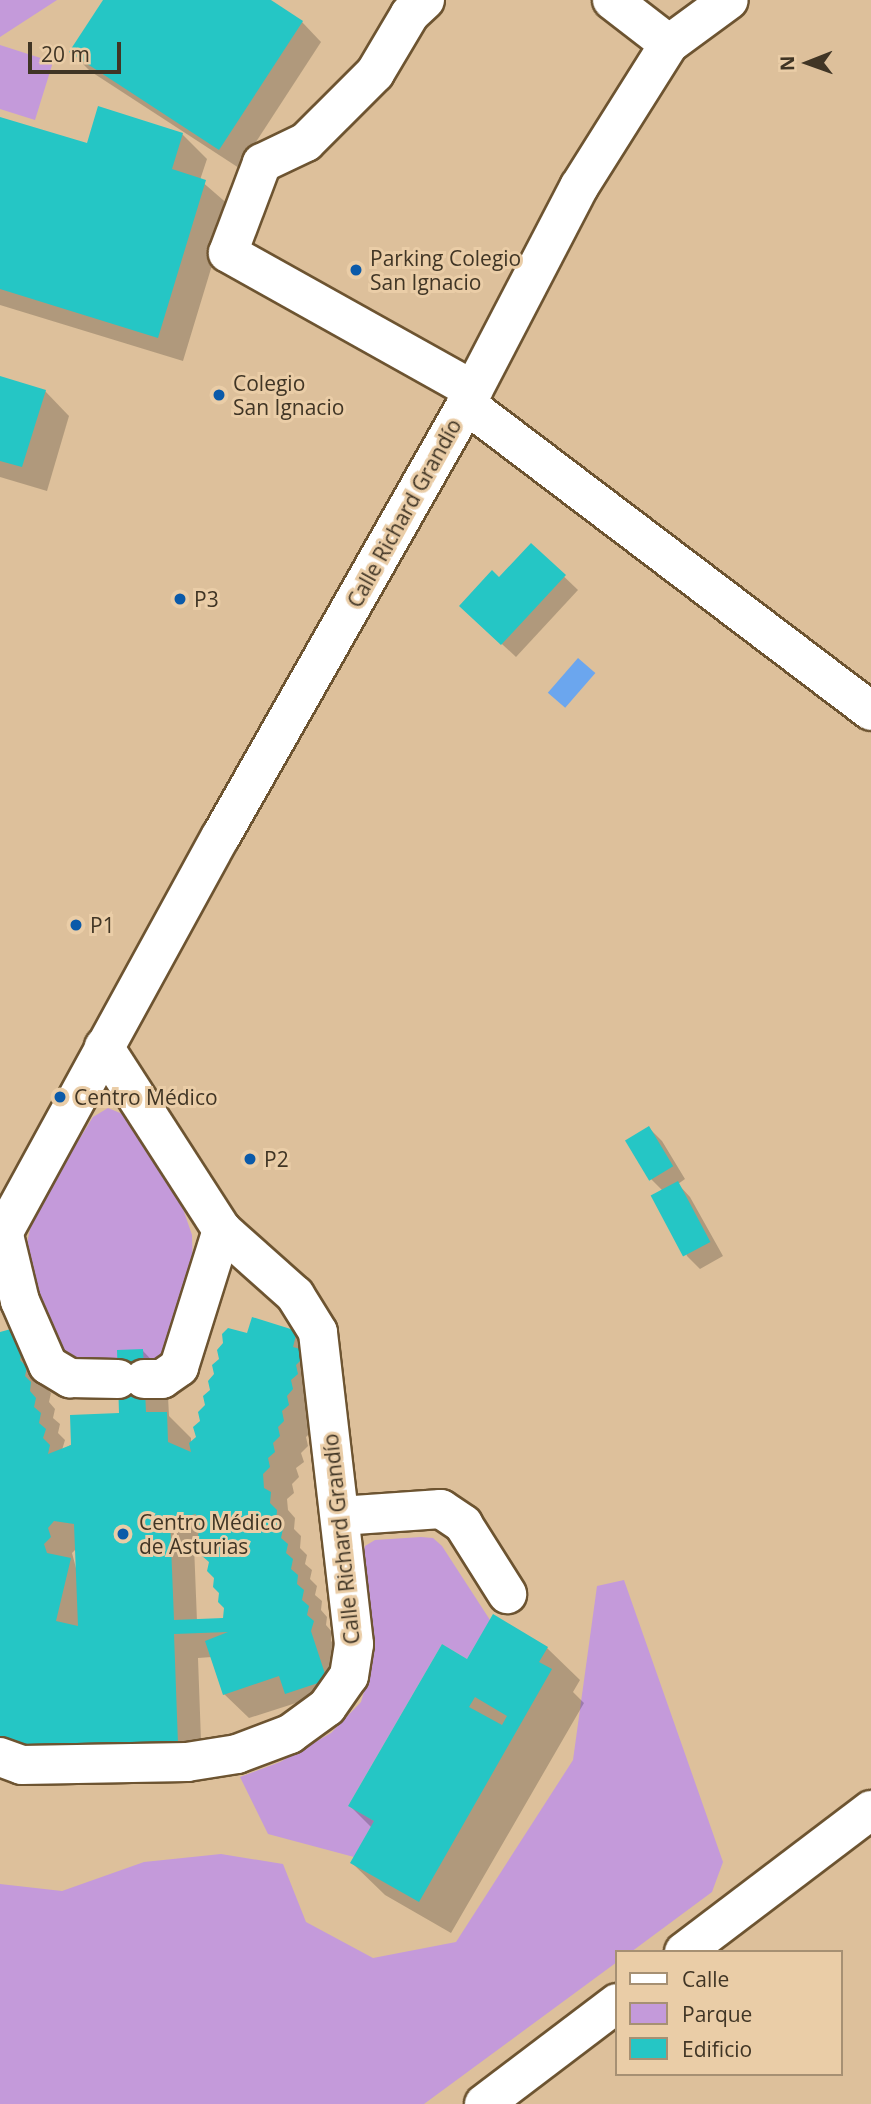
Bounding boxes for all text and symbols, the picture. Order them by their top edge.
scale bar [32,28,124,72]
north arrow [773,28,843,98]
text: 20 m [41,40,90,68]
text: N [774,55,800,71]
place label: Parking Colegio San Ignacio [370,245,521,295]
marker: Parking Colegio San Ignacio [348,262,364,278]
place label: Colegio San Ignacio [233,370,344,420]
marker: Colegio San Ignacio [211,387,227,403]
street label: Calle Richard Grandío [342,414,466,612]
place label: P3 [194,586,219,612]
marker: P3 [172,591,188,607]
place label: P1 [90,912,115,938]
marker: P1 [68,917,84,933]
place label: Centro Médico [74,1084,218,1110]
marker: Centro Médico [52,1089,68,1105]
place label: P2 [264,1146,289,1172]
marker: P2 [242,1151,258,1167]
street label: Calle Richard Grandío [317,1432,365,1646]
place label: Centro Médico de Asturias [139,1509,283,1559]
marker: Centro Médico de Asturias [113,1524,133,1544]
legend [616,1950,843,2076]
text: Calle [682,1965,729,1993]
text: Parque [682,2000,752,2028]
text: Edificio [682,2035,752,2063]

